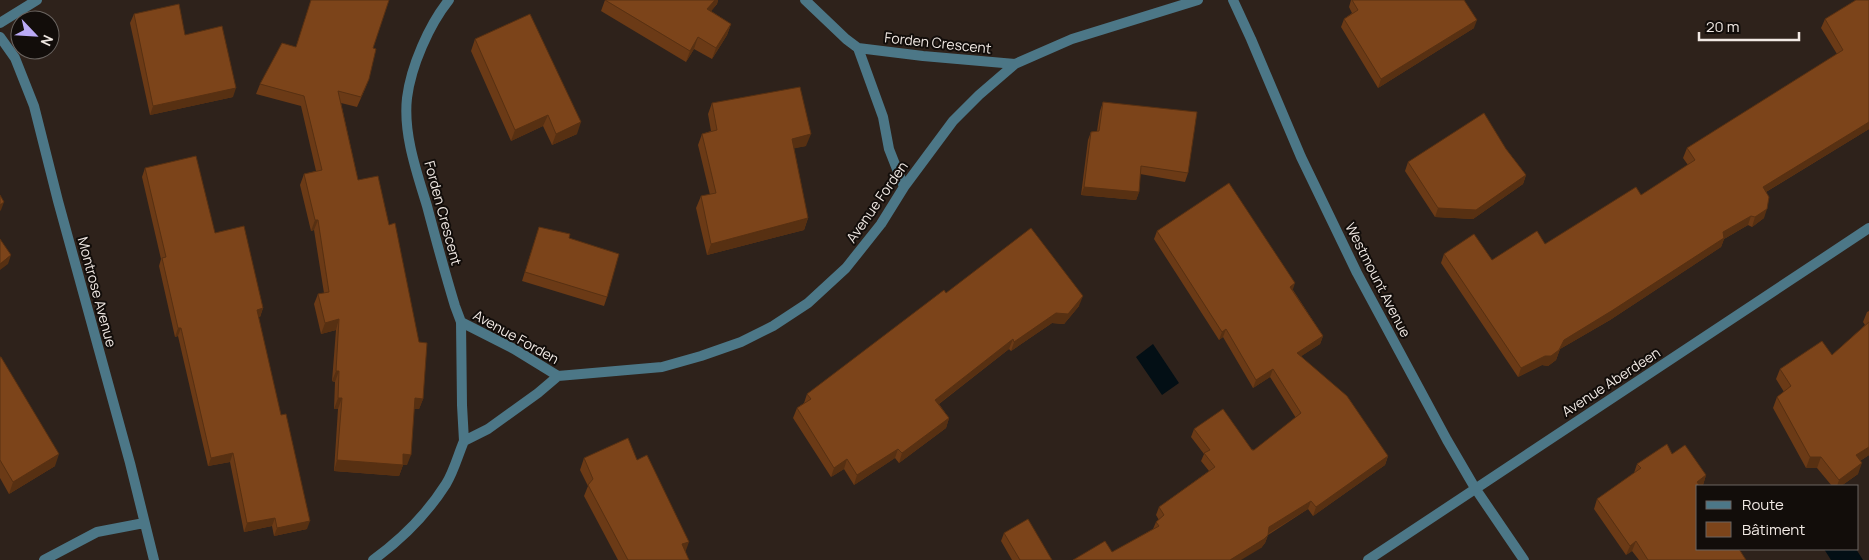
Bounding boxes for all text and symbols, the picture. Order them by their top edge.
north arrow [10,10,60,60]
scale bar [1699,10,1799,42]
text: 20 m [1706,16,1739,37]
street label: Forden Crescent [884,27,993,58]
text: N [36,32,58,49]
street label: Avenue Forden [841,157,912,246]
street label: Forden Crescent [420,159,467,268]
street label: Westmount Avenue [1341,219,1416,340]
street label: Montrose Avenue [74,235,121,349]
street label: Avenue Forden [470,305,563,368]
street label: Avenue Aberdeen [1558,343,1664,421]
legend [1696,485,1859,550]
text: Route [1742,494,1784,515]
text: Bâtiment [1742,519,1805,540]

